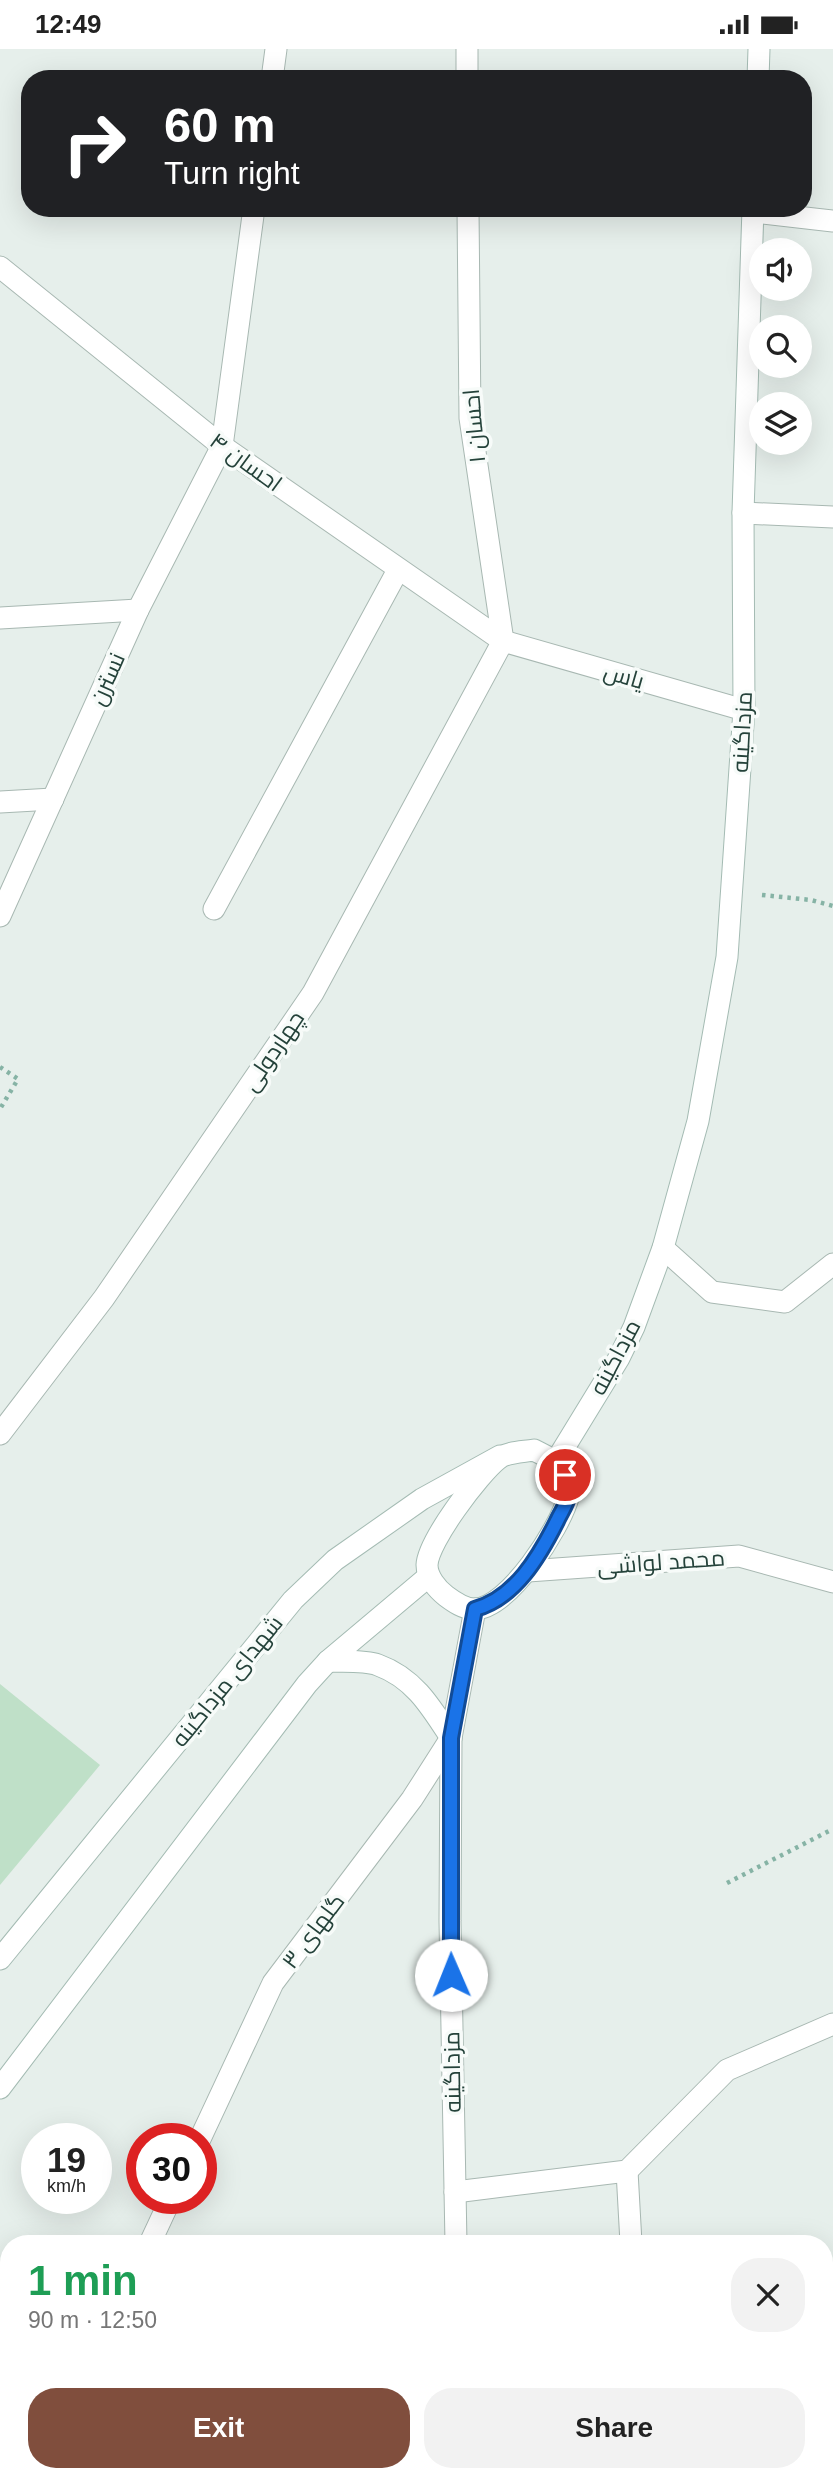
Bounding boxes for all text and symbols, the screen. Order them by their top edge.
text: 12:49 [35,9,102,39]
icon: right [49,98,140,189]
text: 60 m [164,98,276,152]
text: Turn right [164,155,300,191]
map controls [749,238,812,455]
button: sound [749,238,812,301]
button: search [749,315,812,378]
street label: احسان ۱ [458,388,491,464]
button: layers [749,392,812,455]
street label: احسان ۴ [204,427,287,498]
street label: نسترن [84,649,131,710]
street label: یاس [601,658,647,695]
street label: مزداگینه [727,691,757,773]
street label: چهاردولی [237,1006,311,1097]
street label: مزداگینه [584,1315,646,1399]
pin [535,1445,595,1505]
icon: arrive [546,1456,584,1494]
street label: محمد لواشی [596,1545,726,1580]
street label: شهدای مزداگینه [166,1610,289,1752]
street label: گلهای ۳ [276,1888,350,1974]
position arrow [414,1938,488,2012]
street label: مزداگینه [438,2031,466,2113]
speed limit sign: 30 [126,2123,217,2214]
text: 19 [47,2140,86,2179]
text: km/h [47,2176,86,2196]
text: 1 min [28,2257,138,2304]
button: close [731,2258,805,2332]
text: 90 m · 12:50 [28,2307,157,2333]
button: Exit [28,2388,410,2468]
button: Share [424,2388,805,2468]

